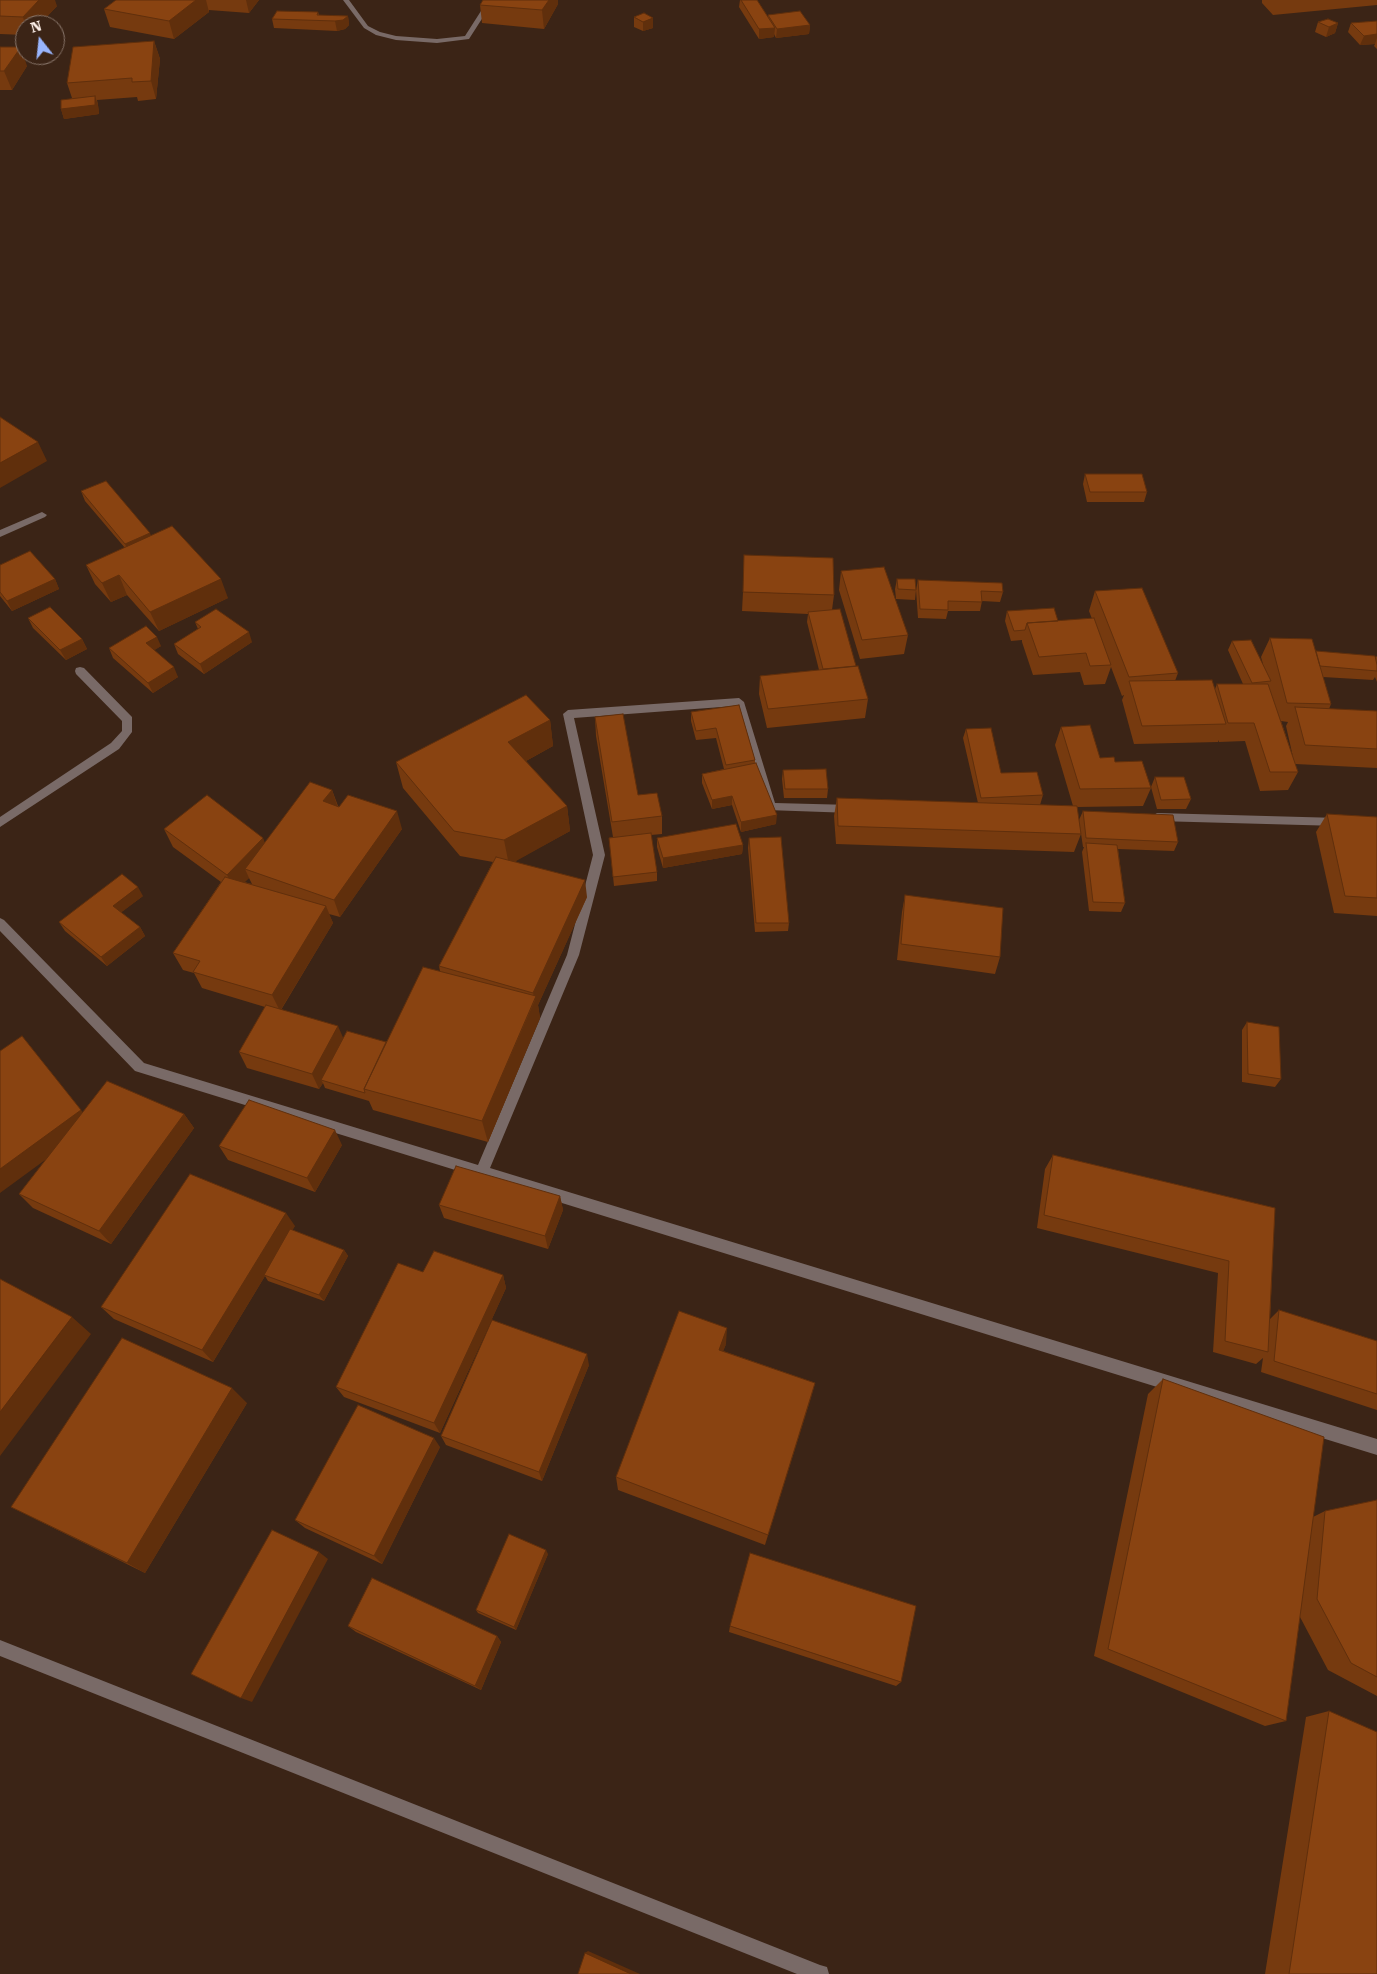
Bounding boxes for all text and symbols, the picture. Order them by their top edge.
north arrow [15,15,65,65]
text: N [29,17,44,36]

